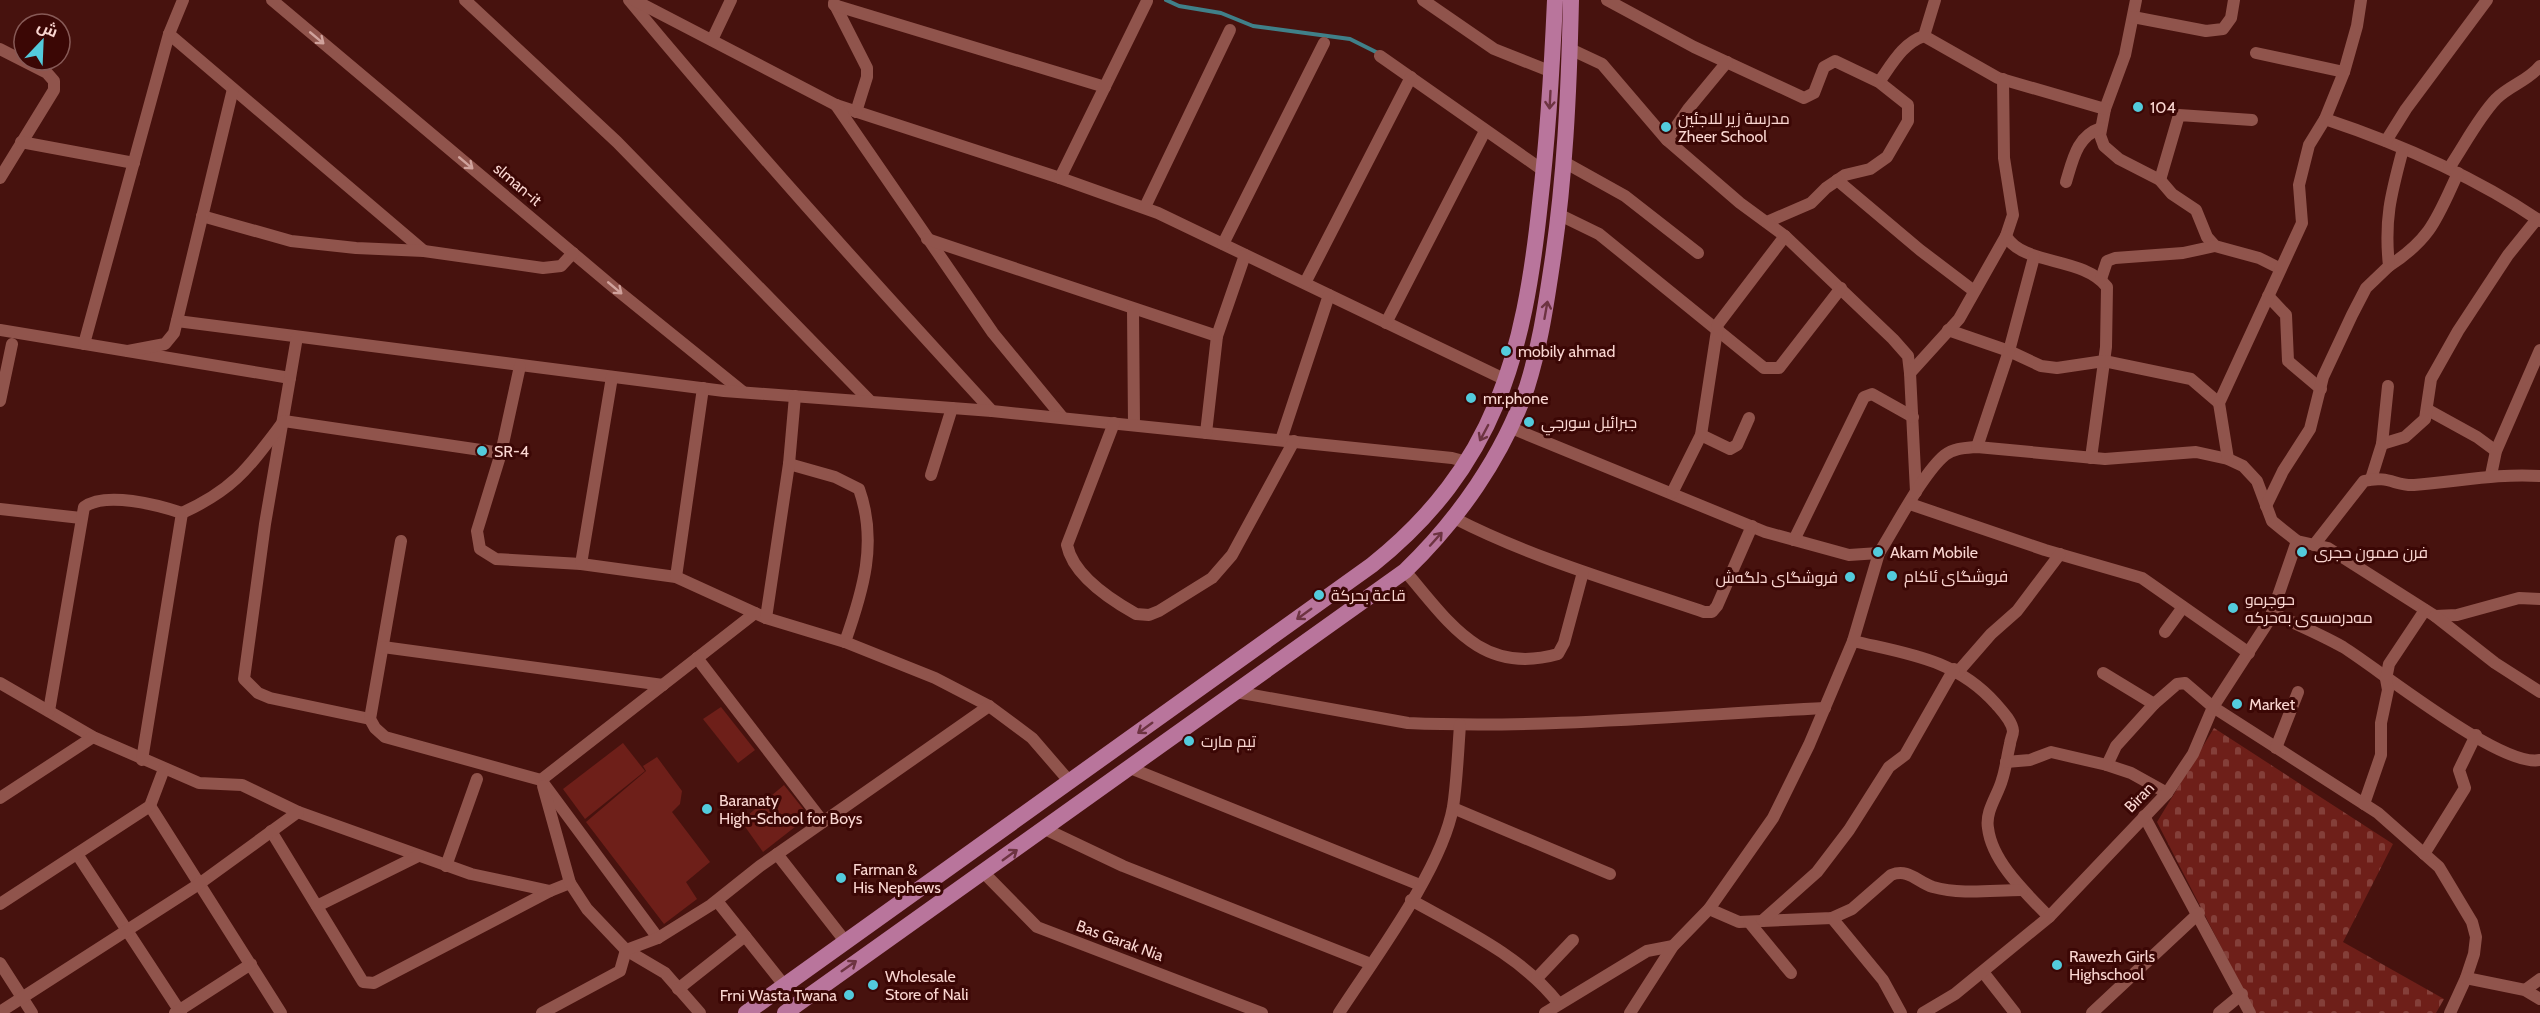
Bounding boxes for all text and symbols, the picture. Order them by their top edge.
north arrow [12,12,72,72]
text: ش [35,16,61,41]
one-way arrow [308,31,324,44]
one-way arrow [1545,90,1556,110]
place label: 104 [2150,98,2176,117]
marker: 104 [2131,100,2145,114]
place label: مدرسة زير للاجئين Zheer School [1678,109,1790,146]
marker: مدرسة زير للاجئين Zheer School [1659,120,1673,134]
one-way arrow [458,156,474,169]
street label: slman-it [490,159,546,210]
one-way arrow [607,282,623,295]
one-way arrow [1541,300,1552,320]
place label: mobily ahmad [1518,342,1615,361]
marker: mobily ahmad [1499,344,1513,358]
place label: mr.phone [1483,389,1548,408]
marker: mr.phone [1464,391,1478,405]
place label: جبرائيل سورجي [1541,413,1637,436]
marker: جبرائيل سورجي [1522,415,1536,429]
one-way arrow [1477,424,1489,442]
place label: SR-4 [494,442,529,461]
marker: SR-4 [475,444,489,458]
one-way arrow [1429,532,1443,547]
place label: Akam Mobile [1890,543,1978,562]
place label: فرن صمون حجری [2314,543,2428,563]
marker: Akam Mobile [1871,545,1885,559]
marker: فرن صمون حجری [2295,545,2309,559]
place label: فروشگای ئاکام [1904,567,2008,588]
place label: فروشگای دلگه‌ش [1715,568,1838,588]
marker: فروشگای ئاکام [1885,569,1899,583]
marker: فروشگای دلگه‌ش [1843,570,1857,584]
place label: قاعة بحركة [1331,586,1406,605]
marker: قاعة بحركة [1312,588,1326,602]
place label: حوجره‌و مه‌دره‌سه‌ی به‌حرکه [2245,590,2373,628]
marker: حوجره‌و مه‌دره‌سه‌ی به‌حرکه [2226,601,2240,615]
one-way arrow [1296,608,1312,620]
place label: Market [2249,695,2296,714]
marker: Market [2230,697,2244,711]
one-way arrow [1138,722,1154,734]
place label: تيم مارت [1201,732,1257,753]
marker: تيم مارت [1182,734,1196,748]
street label: Biran [2121,778,2158,816]
place label: Baranaty High-School for Boys [719,791,863,828]
marker: Baranaty High-School for Boys [700,802,714,816]
one-way arrow [1001,848,1017,861]
place label: Farman & His Nephews [853,860,941,897]
marker: Farman & His Nephews [834,871,848,885]
street label: Bas Garak Nia [1074,916,1166,965]
place label: Rawezh Girls Highschool [2069,947,2155,984]
marker: Rawezh Girls Highschool [2050,958,2064,972]
one-way arrow [841,960,857,972]
place label: Wholesale Store of Nali [885,967,968,1004]
marker: Wholesale Store of Nali [866,978,880,992]
place label: Frni Wasta Twana [720,986,837,1005]
marker: Frni Wasta Twana [842,988,856,1002]

